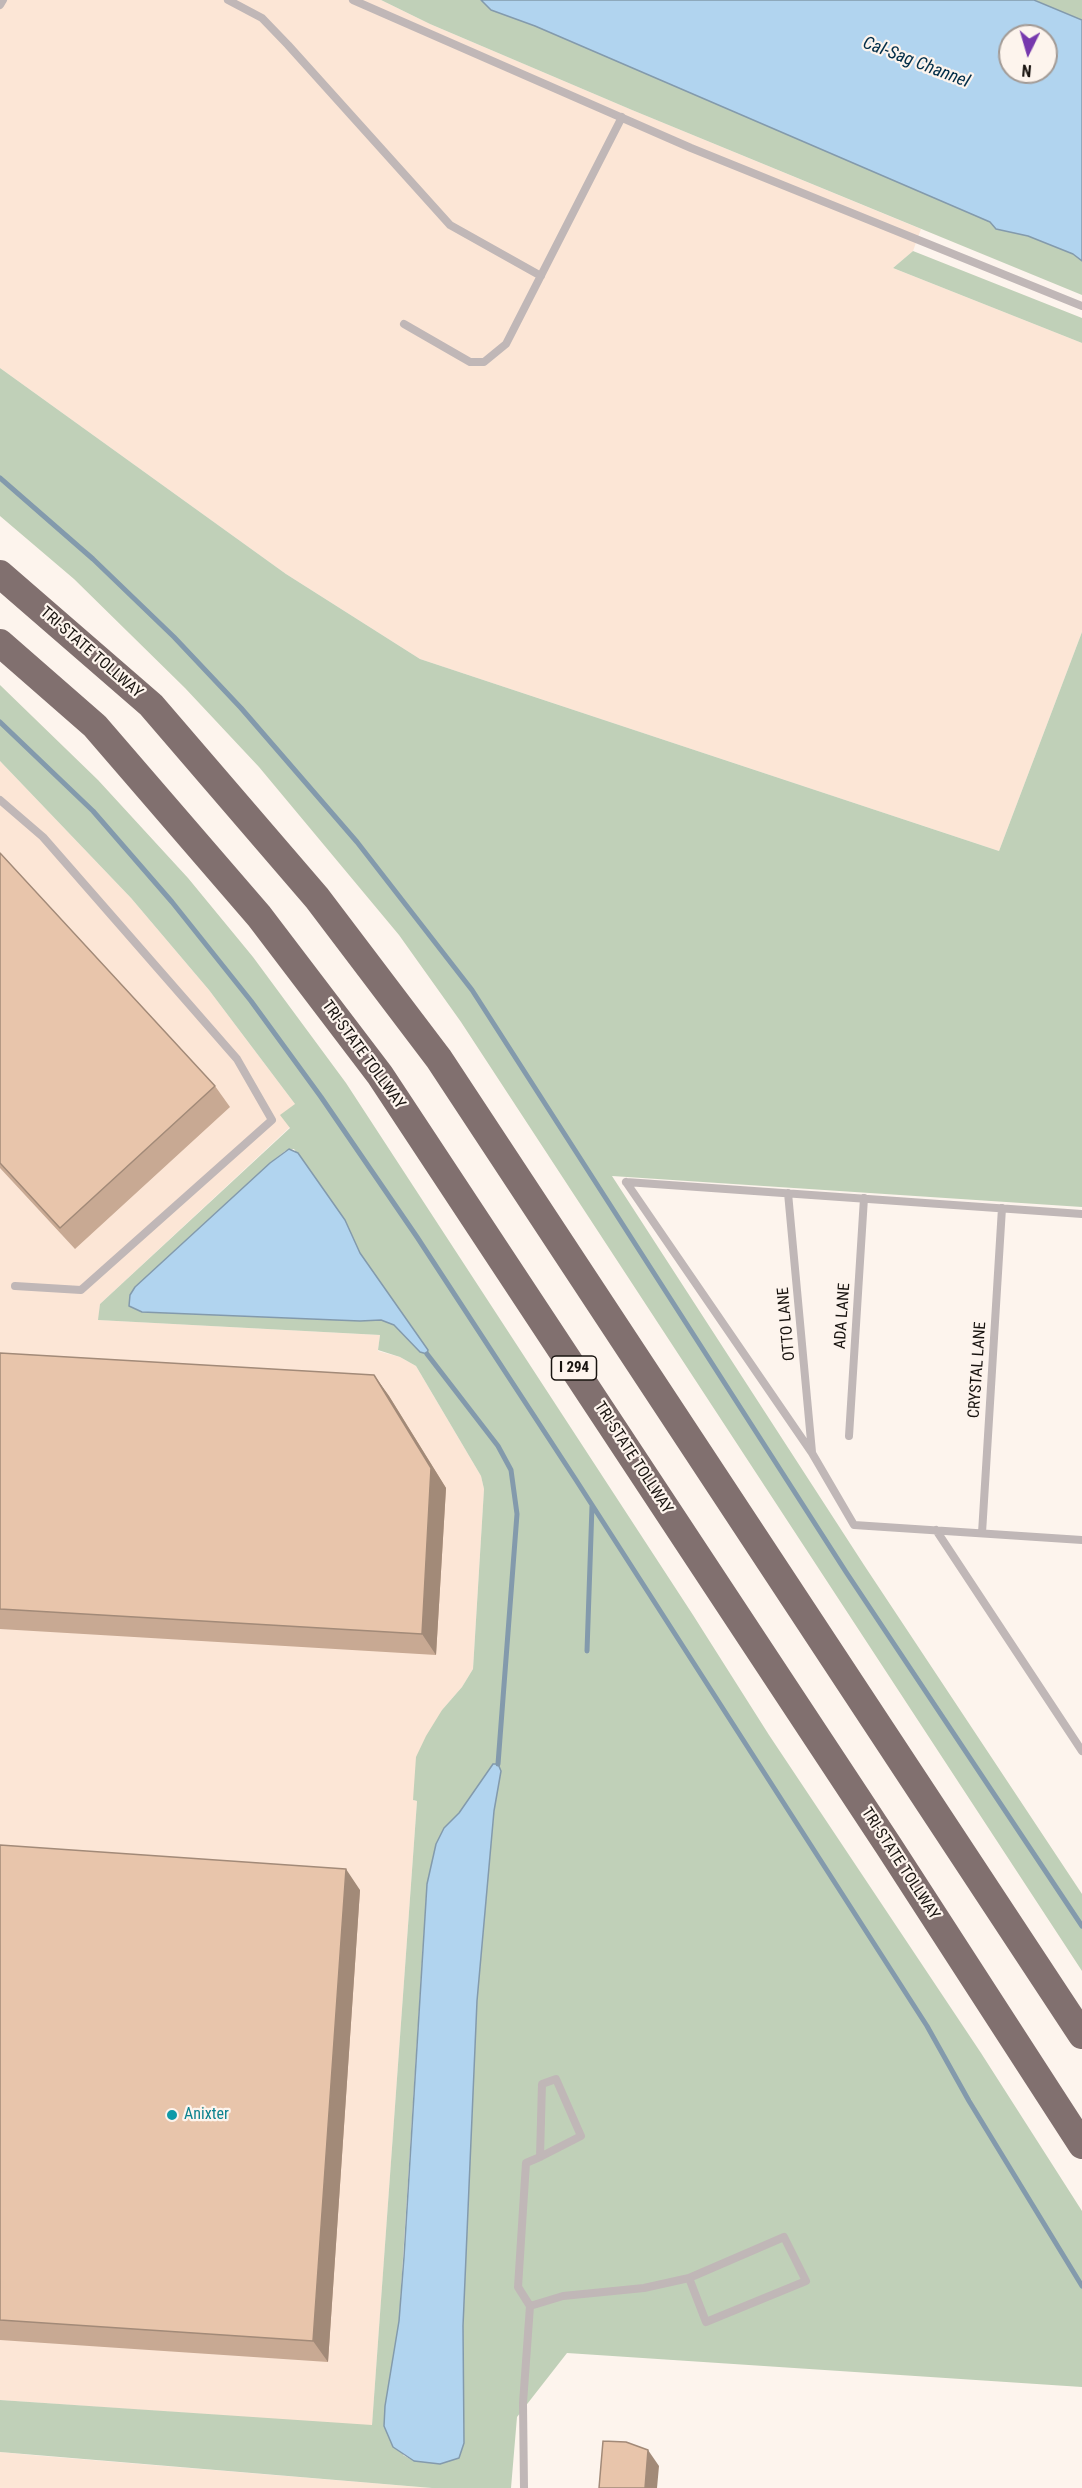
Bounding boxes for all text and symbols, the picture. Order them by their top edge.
north arrow [998,24,1058,84]
water label: Cal-Sag Channel [860,33,972,93]
text: N [1021,61,1032,80]
street label: TRI-STATE TOLLWAY [36,603,146,703]
street label: TRI-STATE TOLLWAY [317,997,409,1113]
street label: ADA LANE [831,1282,855,1350]
street label: OTTO LANE [774,1286,800,1362]
street label: CRYSTAL LANE [965,1321,991,1419]
road number: I 294 [552,1356,596,1380]
street label: TRI-STATE TOLLWAY [590,1398,676,1518]
street label: TRI-STATE TOLLWAY [857,1804,943,1924]
place label: Anixter [184,2105,229,2125]
marker: Anixter [165,2108,179,2122]

